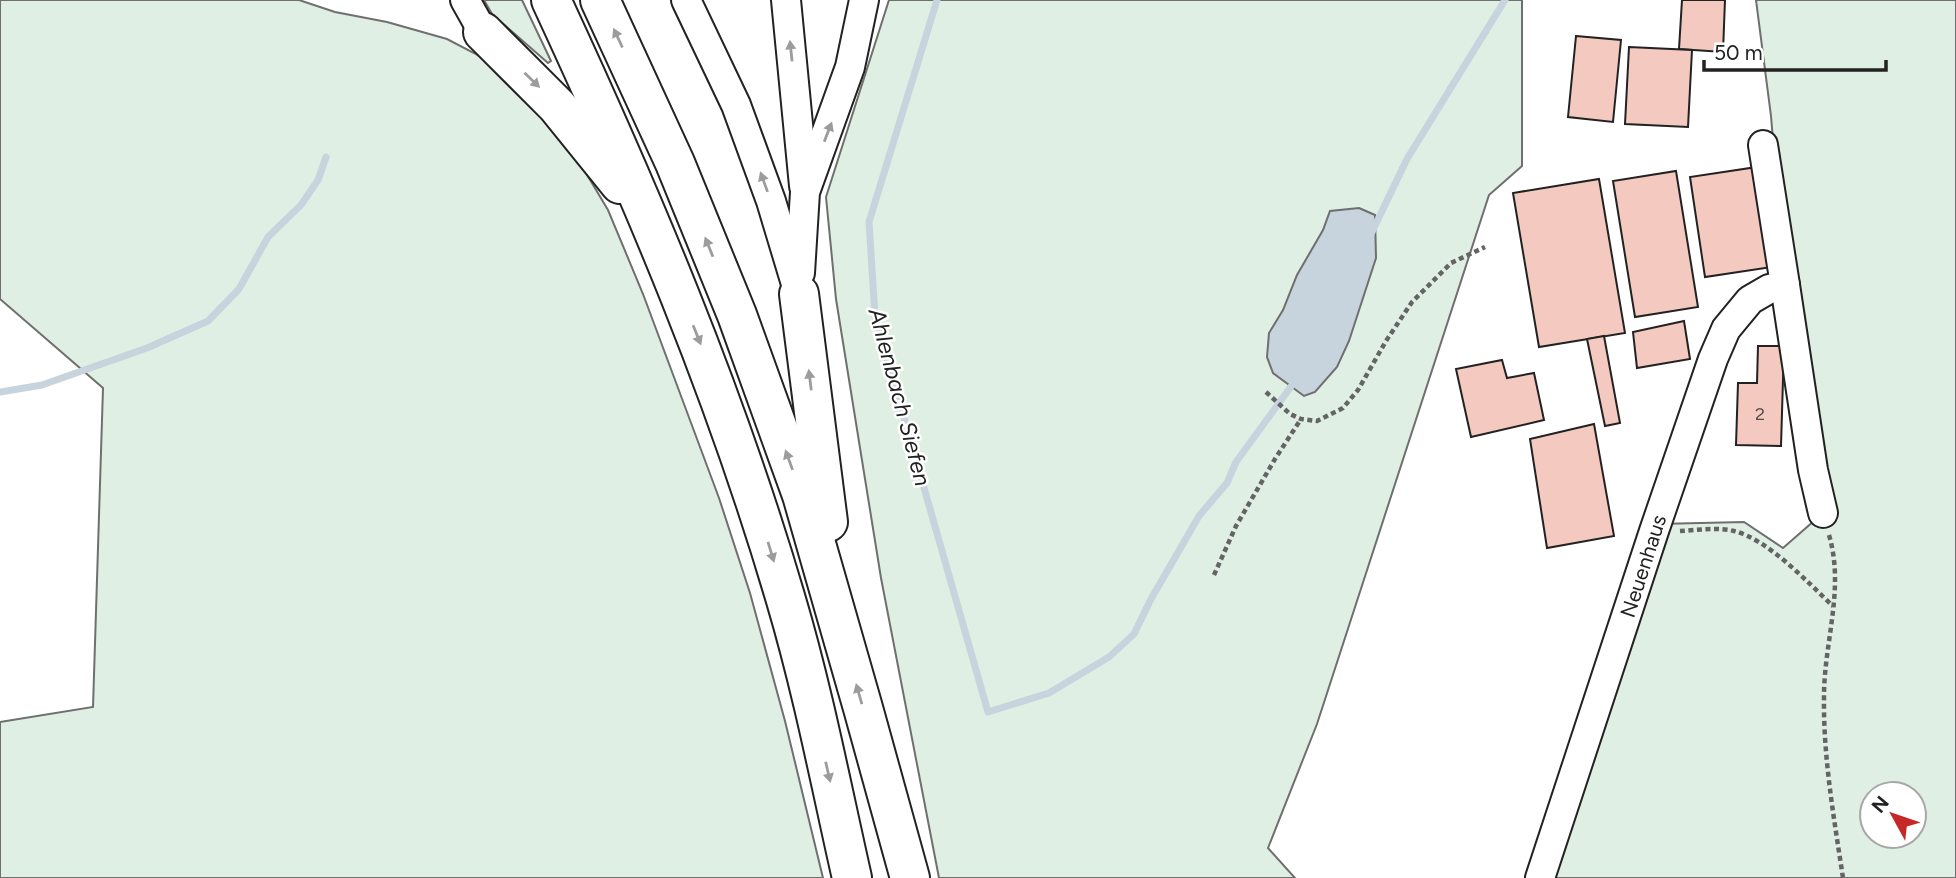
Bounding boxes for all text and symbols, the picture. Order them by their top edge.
one-way arrow [612,28,624,48]
scale bar [1704,28,1886,72]
one-way arrow [785,40,796,62]
text: 50 m [1714,40,1763,65]
one-way arrow [524,72,540,88]
one-way arrow [823,121,834,142]
one-way arrow [759,171,770,192]
one-way arrow [704,236,715,257]
water label: Ahlenbach Siefen [863,304,937,489]
one-way arrow [691,325,702,346]
one-way arrow [804,369,815,391]
house number: 2 [1755,403,1765,425]
one-way arrow [783,449,794,470]
street label: Neuenhaus [1615,511,1671,621]
one-way arrow [766,541,777,562]
one-way arrow [854,683,864,704]
one-way arrow [822,761,833,783]
north arrow [1858,780,1928,850]
text: N [1867,791,1894,817]

